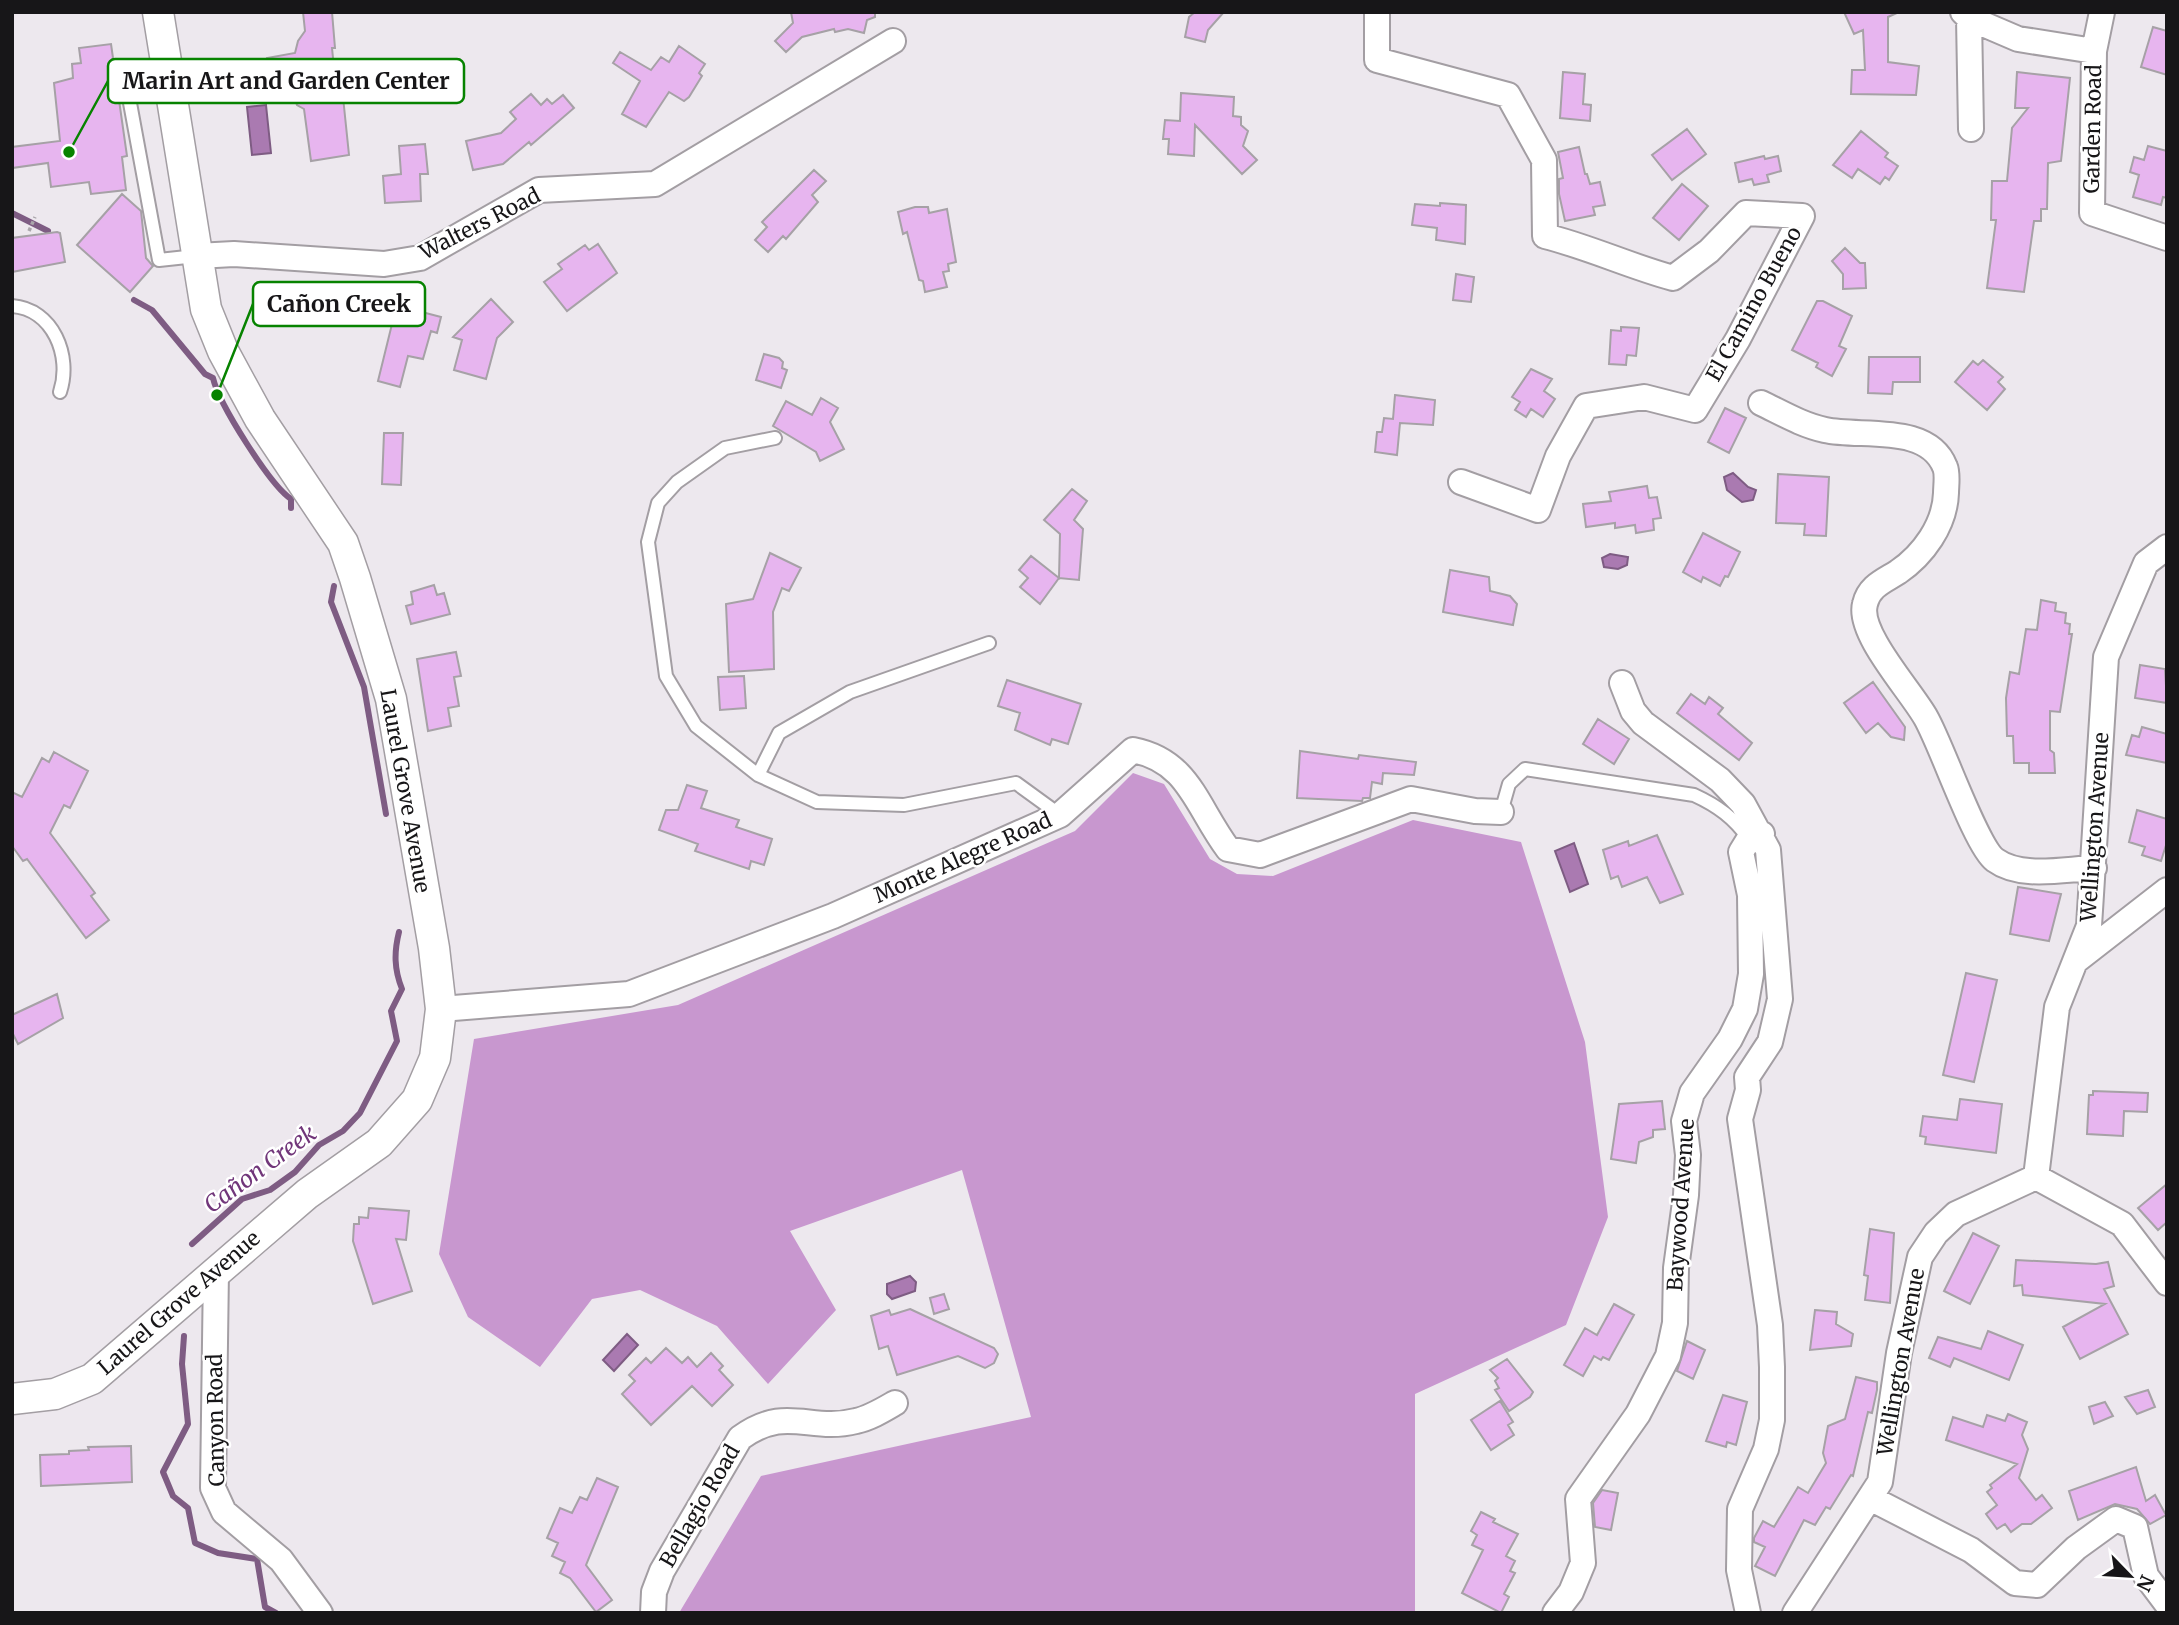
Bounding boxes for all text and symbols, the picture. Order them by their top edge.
callout: Marin Art and Garden Center [108,59,464,103]
street label: Garden Road [2078,64,2107,194]
text: Marin Art and Garden Center [122,66,450,95]
street label: Walters Road [414,181,545,266]
street label: El Camino Bueno [1700,222,1807,386]
callout: Cañon Creek [253,282,425,326]
text: Cañon Creek [267,289,411,318]
street label: Laurel Grove Avenue [374,687,437,895]
street label: Wellington Avenue [2074,731,2115,924]
street label: Monte Alegre Road [870,806,1056,909]
water label: Cañon Creek [198,1118,322,1219]
street label: Baywood Avenue [1661,1118,1700,1292]
street label: Laurel Grove Avenue [92,1225,265,1381]
street label: Wellington Avenue [1871,1266,1930,1459]
street label: Canyon Road [201,1353,230,1487]
street label: Bellagio Road [653,1439,746,1572]
north arrow [2095,1541,2165,1611]
text: N [2131,1571,2159,1595]

